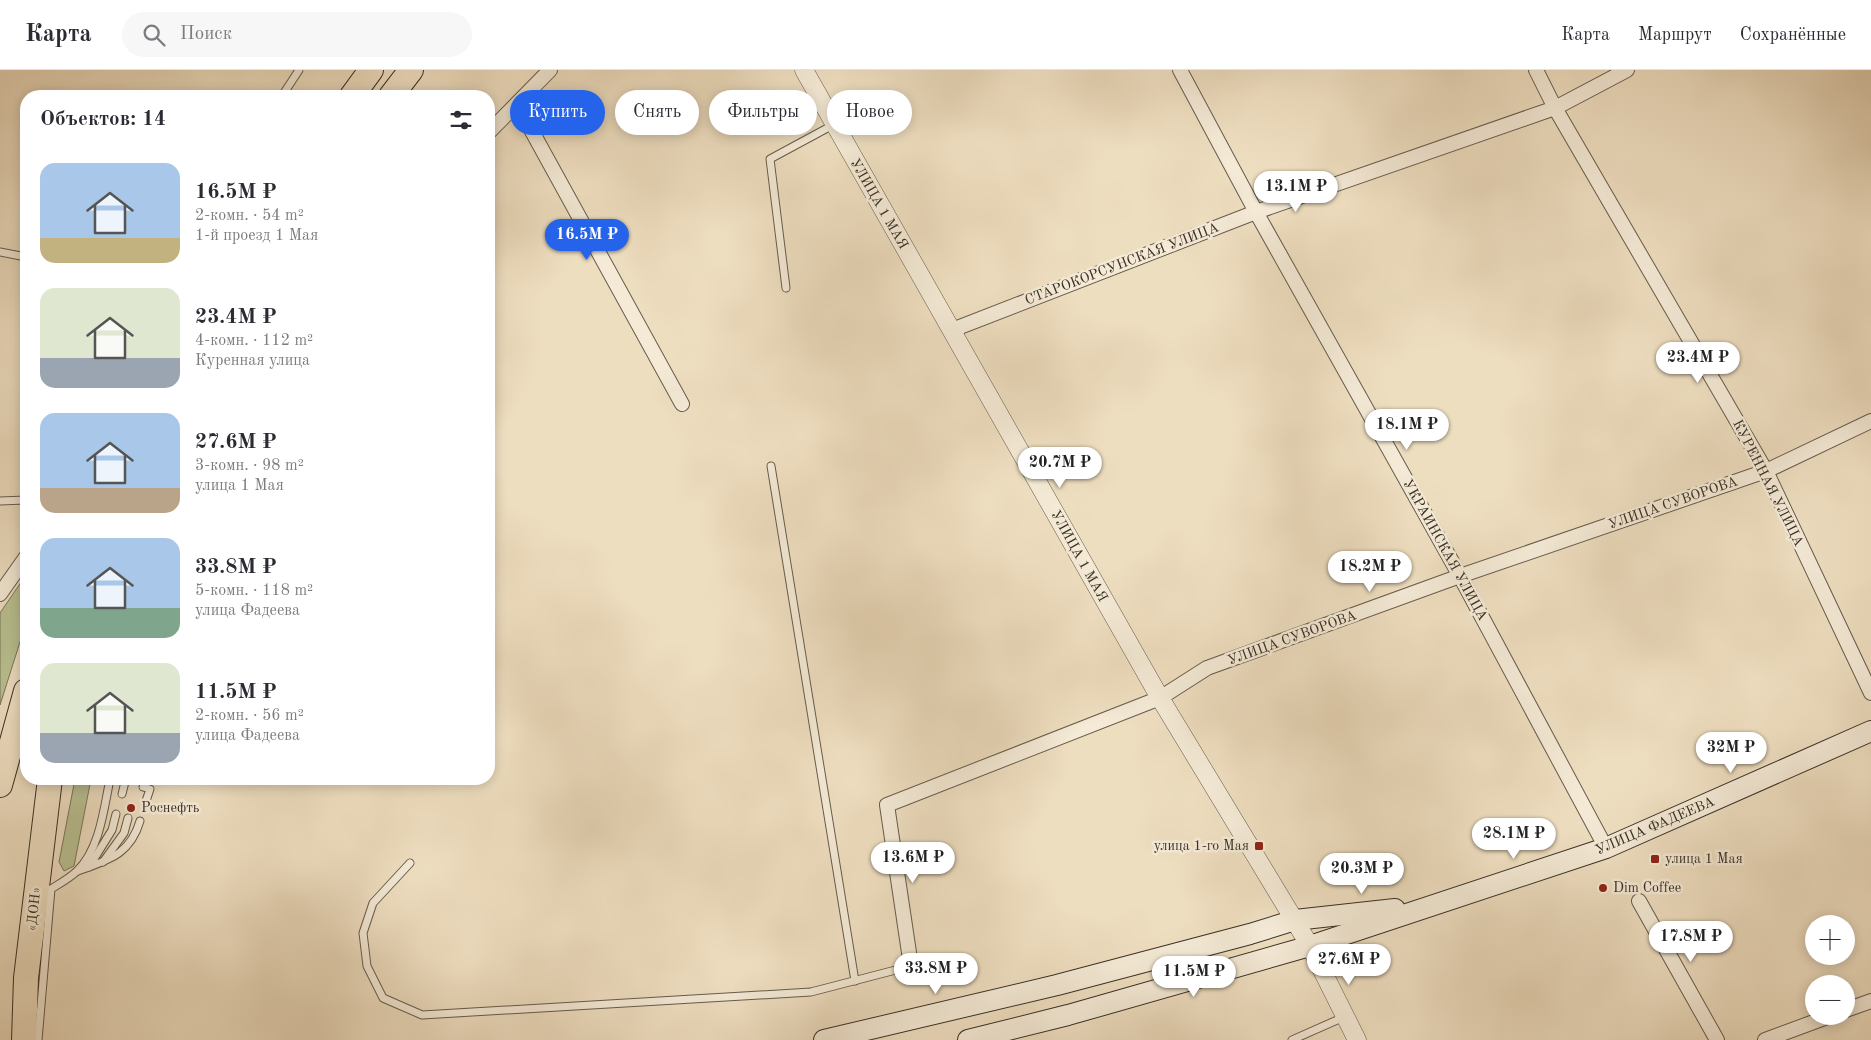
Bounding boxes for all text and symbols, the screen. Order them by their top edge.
search box [122,12,472,57]
icon: search [140,21,168,49]
text: Карта [25,23,92,47]
text: Поиск [180,25,232,44]
text: Карта [1561,26,1610,44]
text: Маршрут [1638,26,1712,44]
text: Сохранённые [1740,26,1846,44]
chip: Купить [510,90,605,135]
chip: Снять [615,90,699,135]
chip: Фильтры [709,90,817,135]
chip: Новое [827,90,912,135]
icon: filters [447,106,475,134]
text: Объектов: 14 [40,109,166,130]
street label: УЛИЦА 1 МАЯ [847,156,911,252]
pin: 13.1M ₽ [1250,170,1342,213]
text: 13.1M ₽ [1265,179,1327,195]
text: 16.5M ₽ [195,182,277,203]
icon: home [80,183,140,243]
text: 2-комн. · 54 m² [195,208,304,224]
pin: 16.5M ₽ [541,218,633,261]
street label: СТАРОКОРСУНСКАЯ УЛИЦА [1023,220,1221,308]
text: 16.5M ₽ [556,227,618,243]
text: 1-й проезд 1 Мая [195,228,318,244]
text: 23.4M ₽ [195,307,277,328]
icon: home [80,308,140,368]
text: 4-комн. · 112 m² [195,333,313,349]
pin: 23.4M ₽ [1652,342,1744,384]
text: 23.4M ₽ [1667,350,1729,366]
text: Куренная улица [195,353,310,369]
pin: 18.1M ₽ [1361,408,1453,451]
text: 18.1M ₽ [1376,417,1438,433]
street label: КУРЕННАЯ УЛИЦА [1730,417,1806,549]
text: 27.6M ₽ [195,432,277,453]
icon: home [80,433,140,493]
pin: 20.7M ₽ [1014,446,1106,489]
text: 20.7M ₽ [1029,455,1091,471]
text: 3-комн. · 98 m² [195,458,304,474]
street label: УЛИЦА СУВОРОВА [1607,474,1740,532]
street label: УКРАИНСКАЯ УЛИЦА [1400,477,1490,623]
text: улица 1 Мая [195,478,284,494]
street label: УЛИЦА 1 МАЯ [1048,508,1110,604]
pin: 18.2M ₽ [1324,550,1416,593]
text: 33.8M ₽ [195,557,277,578]
icon: home [80,558,140,618]
text: 18.2M ₽ [1339,559,1401,575]
text: 5-комн. · 118 m² [195,583,313,599]
text: улица Фадеева [195,603,300,619]
street label: УЛИЦА СУВОРОВА [1226,608,1358,668]
text: 11.5M ₽ [195,682,277,703]
icon: home [80,683,140,743]
text: 2-комн. · 56 m² [195,708,304,724]
text: улица Фадеева [195,728,300,744]
pin: 32M ₽ [1696,732,1766,774]
text: 32M ₽ [1707,740,1755,756]
street label: УЛИЦА ФАДЕЕВА [1593,794,1717,857]
place label: Роснефть [141,801,200,816]
marker: Роснефть [125,802,137,814]
pin: 28.1M ₽ [1468,818,1560,860]
text: 28.1M ₽ [1483,826,1545,842]
place label: улица 1-го Мая [1154,839,1249,853]
marker: улица 1-го Мая [1253,840,1265,852]
pin: 13.6M ₽ [867,842,959,884]
text: 13.6M ₽ [882,850,944,866]
pin: 20.3M ₽ [1316,852,1408,895]
place label: улица 1 Мая [1665,852,1743,866]
marker: улица 1 Мая [1649,853,1661,865]
text: 20.3M ₽ [1331,861,1393,877]
place label: Dim Coffee [1613,881,1681,895]
marker: Dim Coffee [1597,882,1609,894]
street label: «ДОН» [25,886,43,932]
map controls [1805,915,1855,1025]
button: + [1805,915,1855,965]
pin: 17.8M ₽ [1645,920,1737,963]
text: 17.8M ₽ [1660,929,1722,945]
pin: 27.6M ₽ [1303,944,1395,986]
pin: 33.8M ₽ [890,952,982,995]
text: 27.6M ₽ [1318,952,1380,968]
pin: 11.5M ₽ [1148,956,1240,998]
text: 33.8M ₽ [905,961,967,977]
text: 11.5M ₽ [1163,964,1225,980]
button: − [1805,975,1855,1025]

